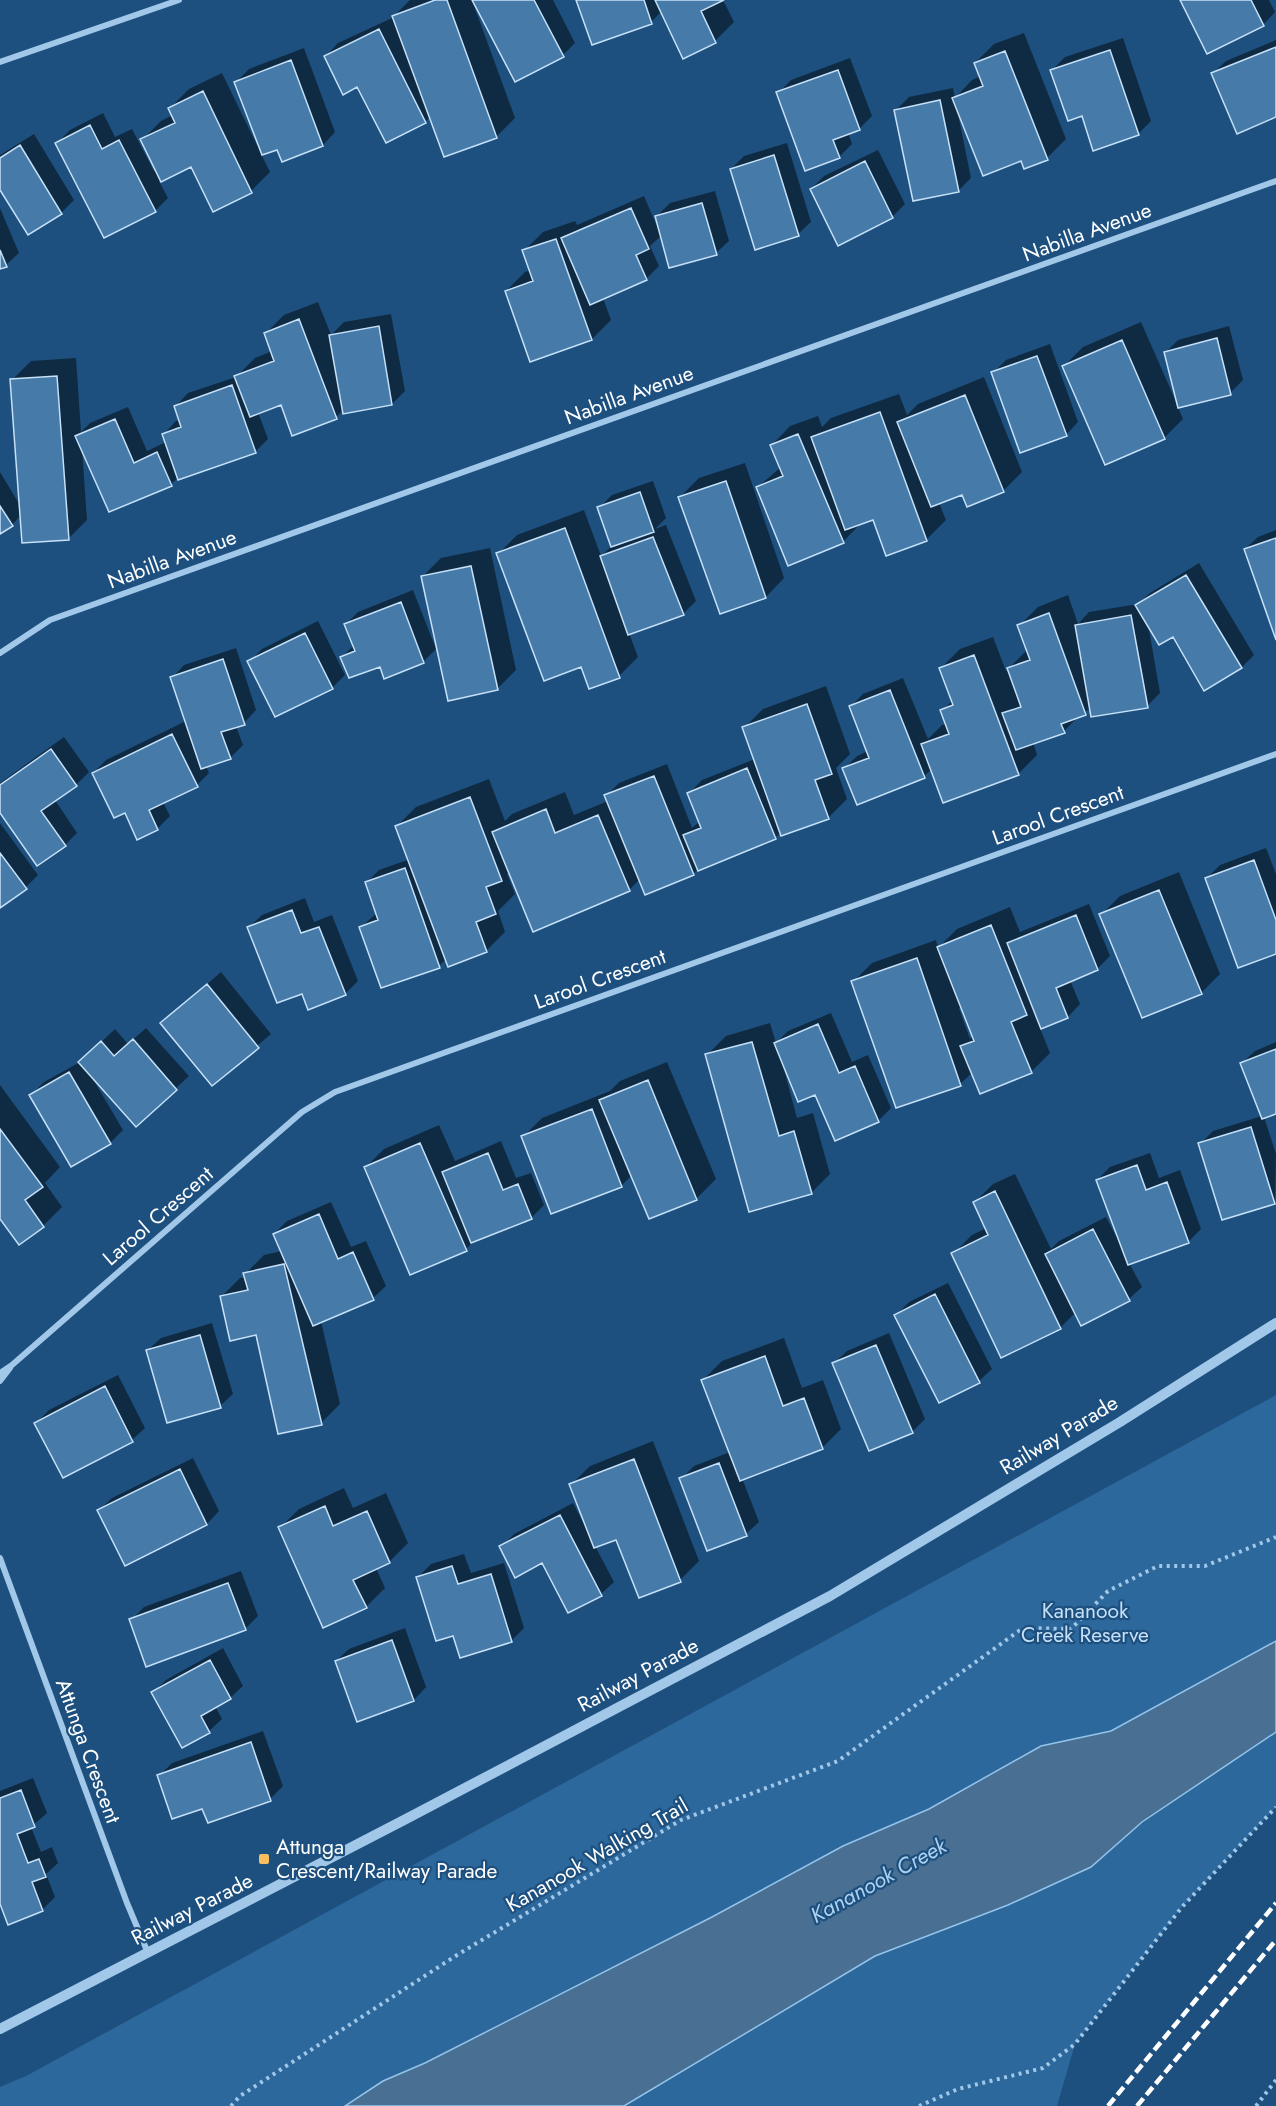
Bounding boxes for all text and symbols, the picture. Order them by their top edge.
street label: Nabilla Avenue [1018,195,1156,269]
street label: Nabilla Avenue [560,358,698,432]
street label: Nabilla Avenue [103,522,241,596]
street label: Larool Crescent [988,777,1128,853]
street label: Larool Crescent [530,941,670,1017]
street label: Larool Crescent [96,1159,220,1273]
street label: Railway Parade [994,1388,1124,1482]
park label: Kananook Creek Reserve [1021,1596,1149,1650]
street label: Railway Parade [572,1630,704,1719]
street label: Attunga Crescent [48,1675,128,1827]
street label: Kananook Walking Trail [500,1791,694,1919]
water label: Kananook Creek [804,1829,953,1931]
place label: Attunga Crescent/Railway Parade [276,1832,498,1886]
marker: Attunga Crescent/Railway Parade [257,1852,271,1866]
street label: Railway Parade [126,1865,258,1953]

